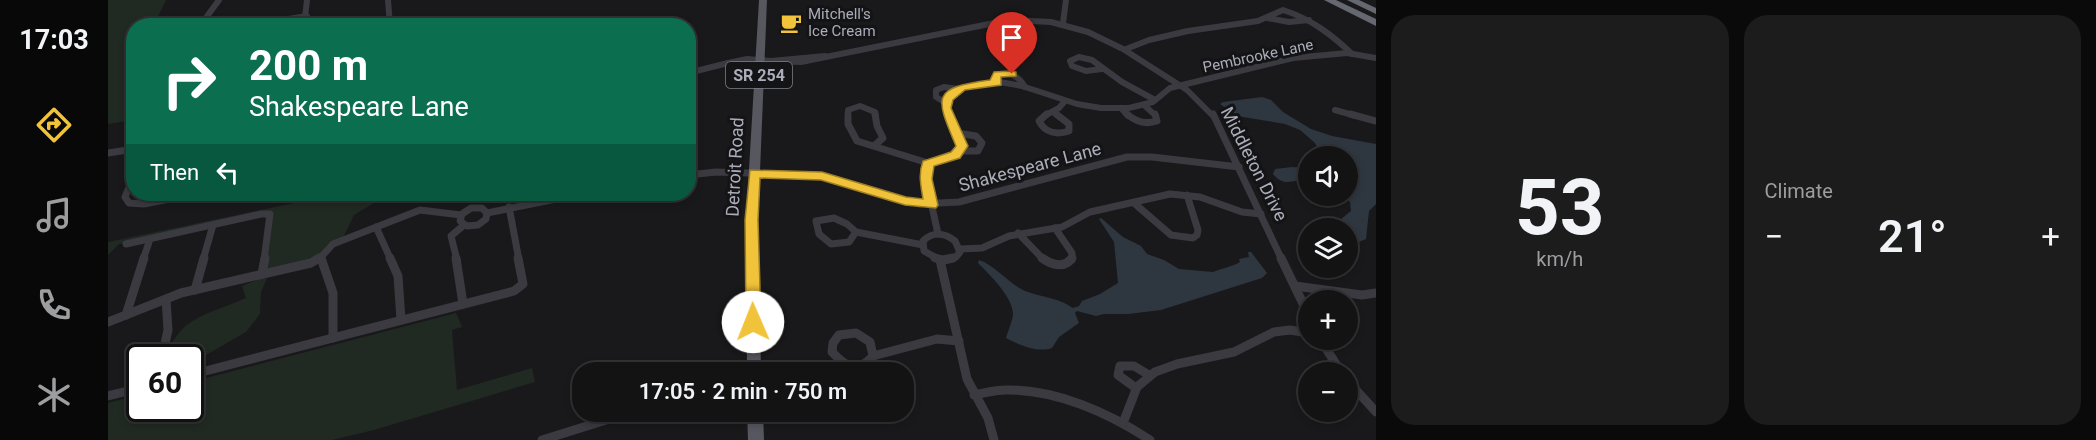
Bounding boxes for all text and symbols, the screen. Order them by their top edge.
place label: Mitchell's Ice Cream [808,5,876,40]
cafe icon: Mitchell's Ice Cream [779,11,803,35]
pin [986,12,1037,74]
icon: arrive [995,21,1028,54]
text: 17:03 [19,24,89,56]
street label: Pembrooke Lane [1201,35,1315,77]
text: 200 m [249,41,368,90]
icon: right [150,42,228,120]
road number: SR 254 [726,62,792,88]
text: Shakespeare Lane [249,91,469,123]
street label: Middleton Drive [1217,103,1292,224]
icon: directions [33,104,75,146]
street label: Detroit Road [721,117,748,217]
street label: Shakespeare Lane [956,137,1103,196]
map controls [1298,146,1358,422]
button: sound [1298,146,1358,206]
icon: left [211,156,244,189]
text: Then [150,160,199,185]
text: 53 [1515,162,1605,253]
text: Climate [1765,179,1833,203]
icon: music [33,194,75,236]
text: 21° [1878,210,1947,263]
text: − [1765,217,1783,256]
text: + [2041,217,2060,256]
button: layers [1298,218,1358,278]
text: km/h [1536,247,1583,271]
icon: phone [33,284,75,326]
position arrow [721,290,785,354]
button: + [1298,290,1358,350]
speed limit sign: 60 [126,344,204,422]
button: − [1298,362,1358,422]
icon: climate [33,374,75,416]
text: 17:05 · 2 min · 750 m [639,379,847,404]

